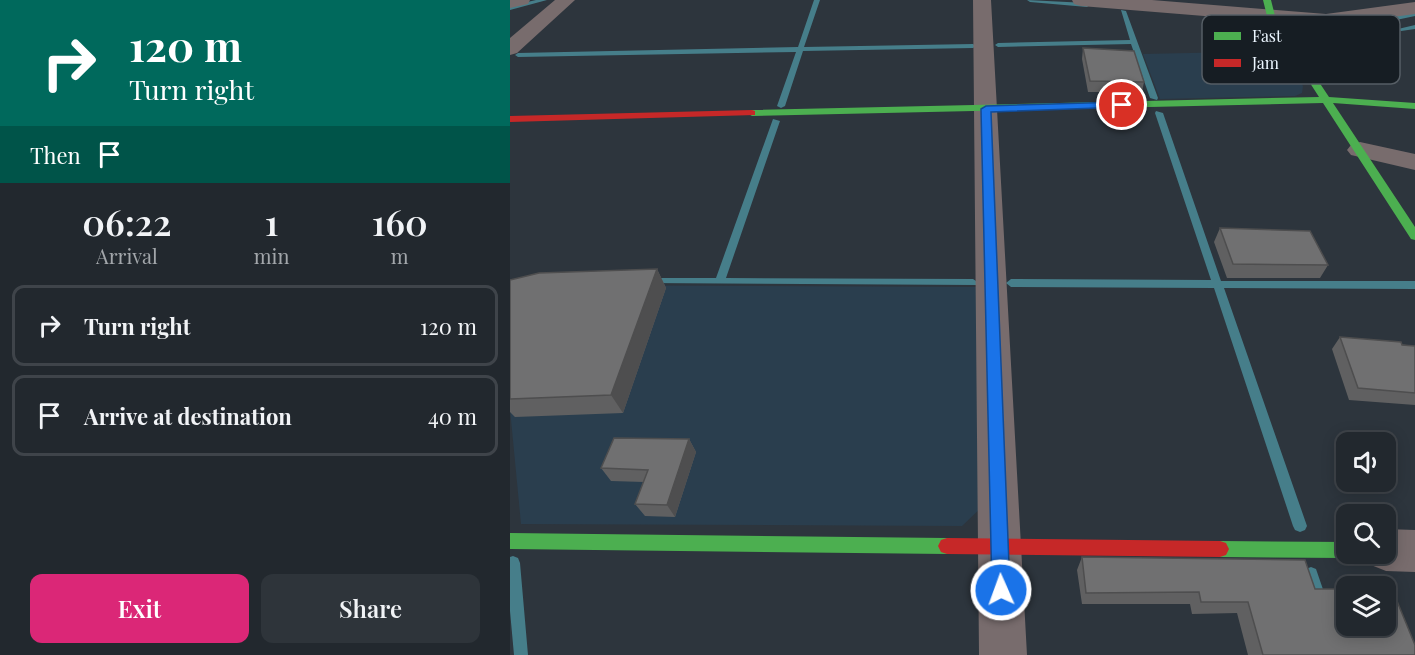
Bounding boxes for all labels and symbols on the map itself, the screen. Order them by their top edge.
legend [1202,15,1400,84]
text: Fast [1252,25,1282,46]
text: Jam [1251,52,1279,73]
pin [1096,79,1147,130]
position arrow [969,558,1033,622]

